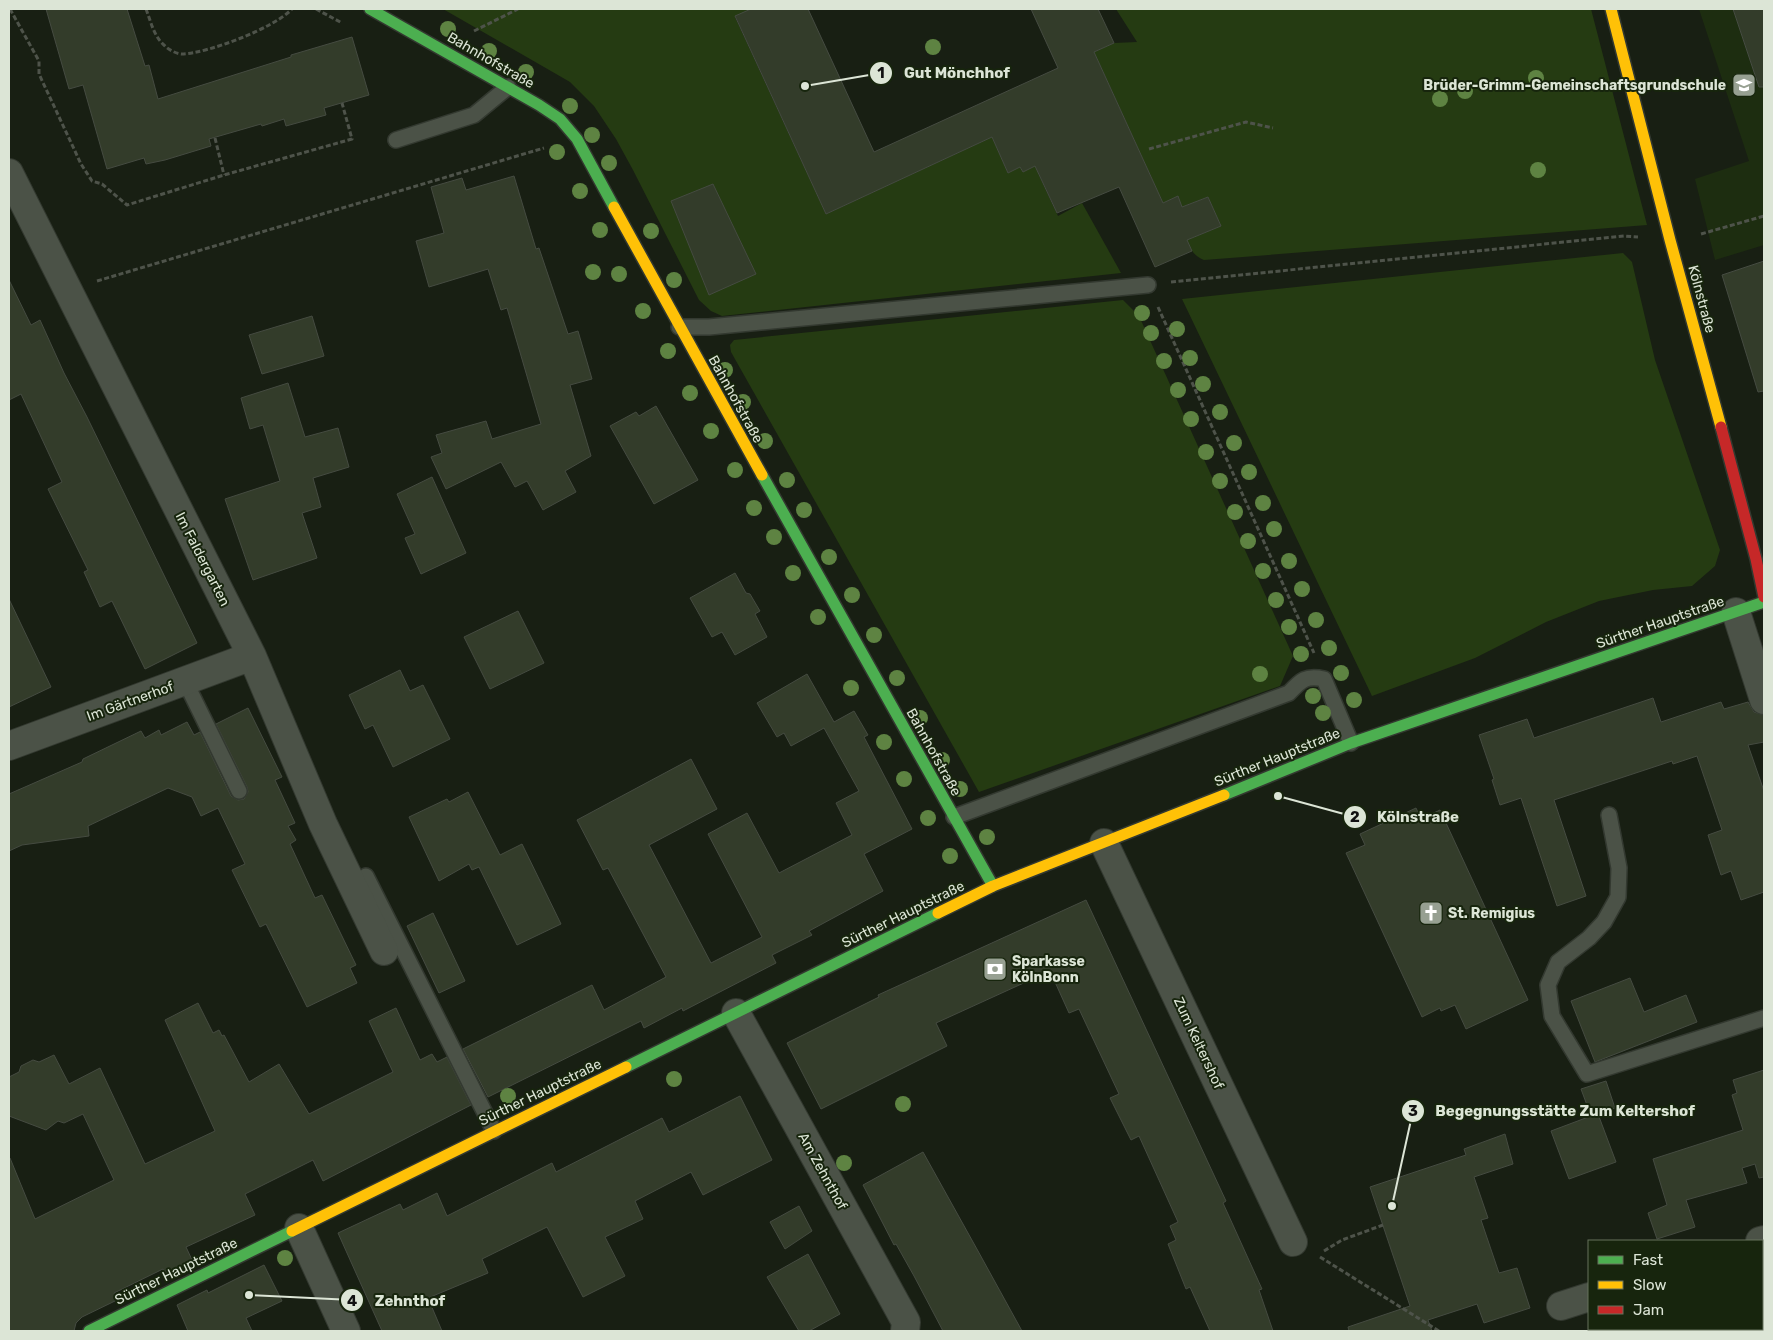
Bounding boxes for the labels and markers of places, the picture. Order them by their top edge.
callout: Gut Mönchhof [869,58,1019,88]
school or university icon: Brüder-Grimm-Gemeinschaftsgrundschule [1731,72,1757,98]
place label: Brüder-Grimm-Gemeinschaftsgrundschule [1423,77,1726,94]
callout: Kölnstraße [1342,802,1469,832]
church icon: St. Remigius [1418,900,1444,926]
place label: St. Remigius [1448,905,1535,922]
place label: Sparkasse KölnBonn [1012,953,1085,986]
bank icon: Sparkasse KölnBonn [982,956,1008,982]
callout: Begegnungsstätte Zum Keltershof [1400,1096,1705,1126]
callout: Zehnthof [340,1285,455,1315]

